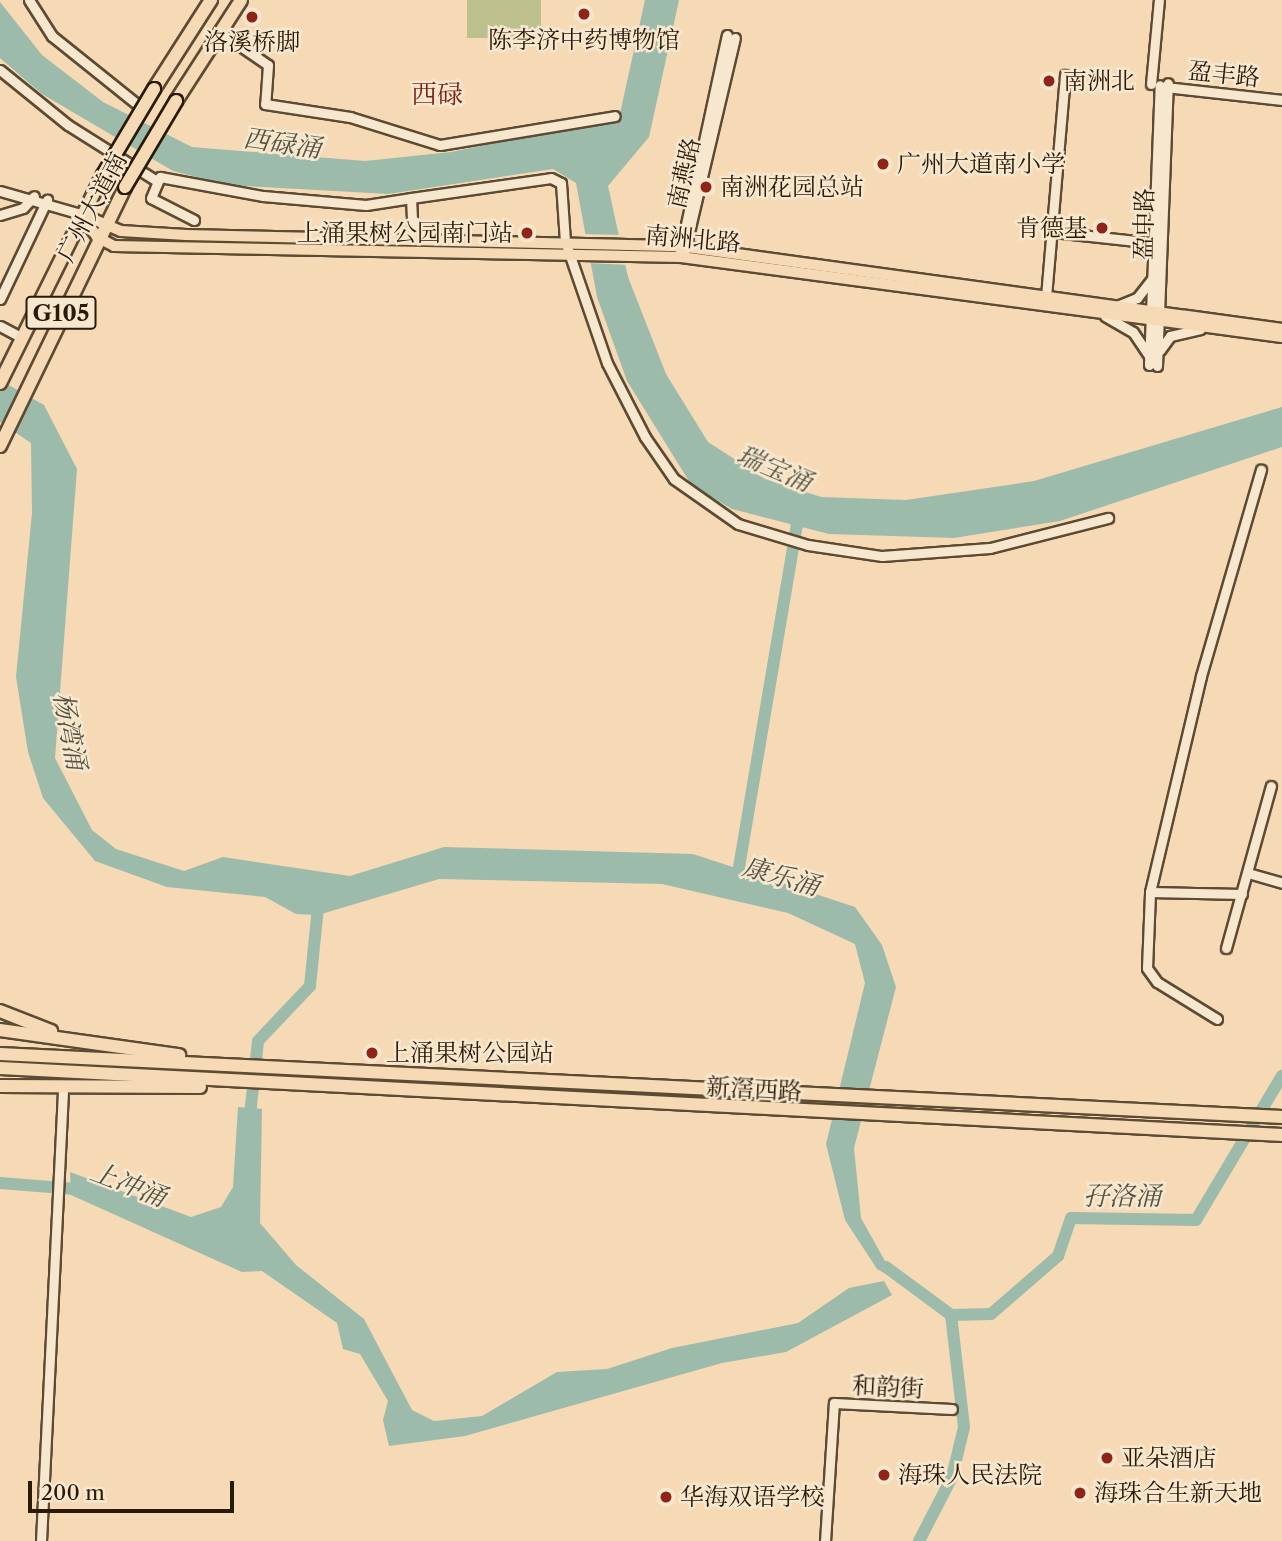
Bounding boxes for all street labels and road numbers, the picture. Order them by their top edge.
street label: 盈丰路 [1187,56,1261,92]
street label: 南燕路 [662,135,706,211]
street label: 广州大道南 [51,147,133,267]
street label: 盈中路 [1129,188,1159,260]
street label: 南洲北路 [644,220,742,258]
road number: G105 [24,294,98,332]
street label: 新滘西路 [705,1072,803,1106]
street label: 和韵街 [851,1371,925,1403]

